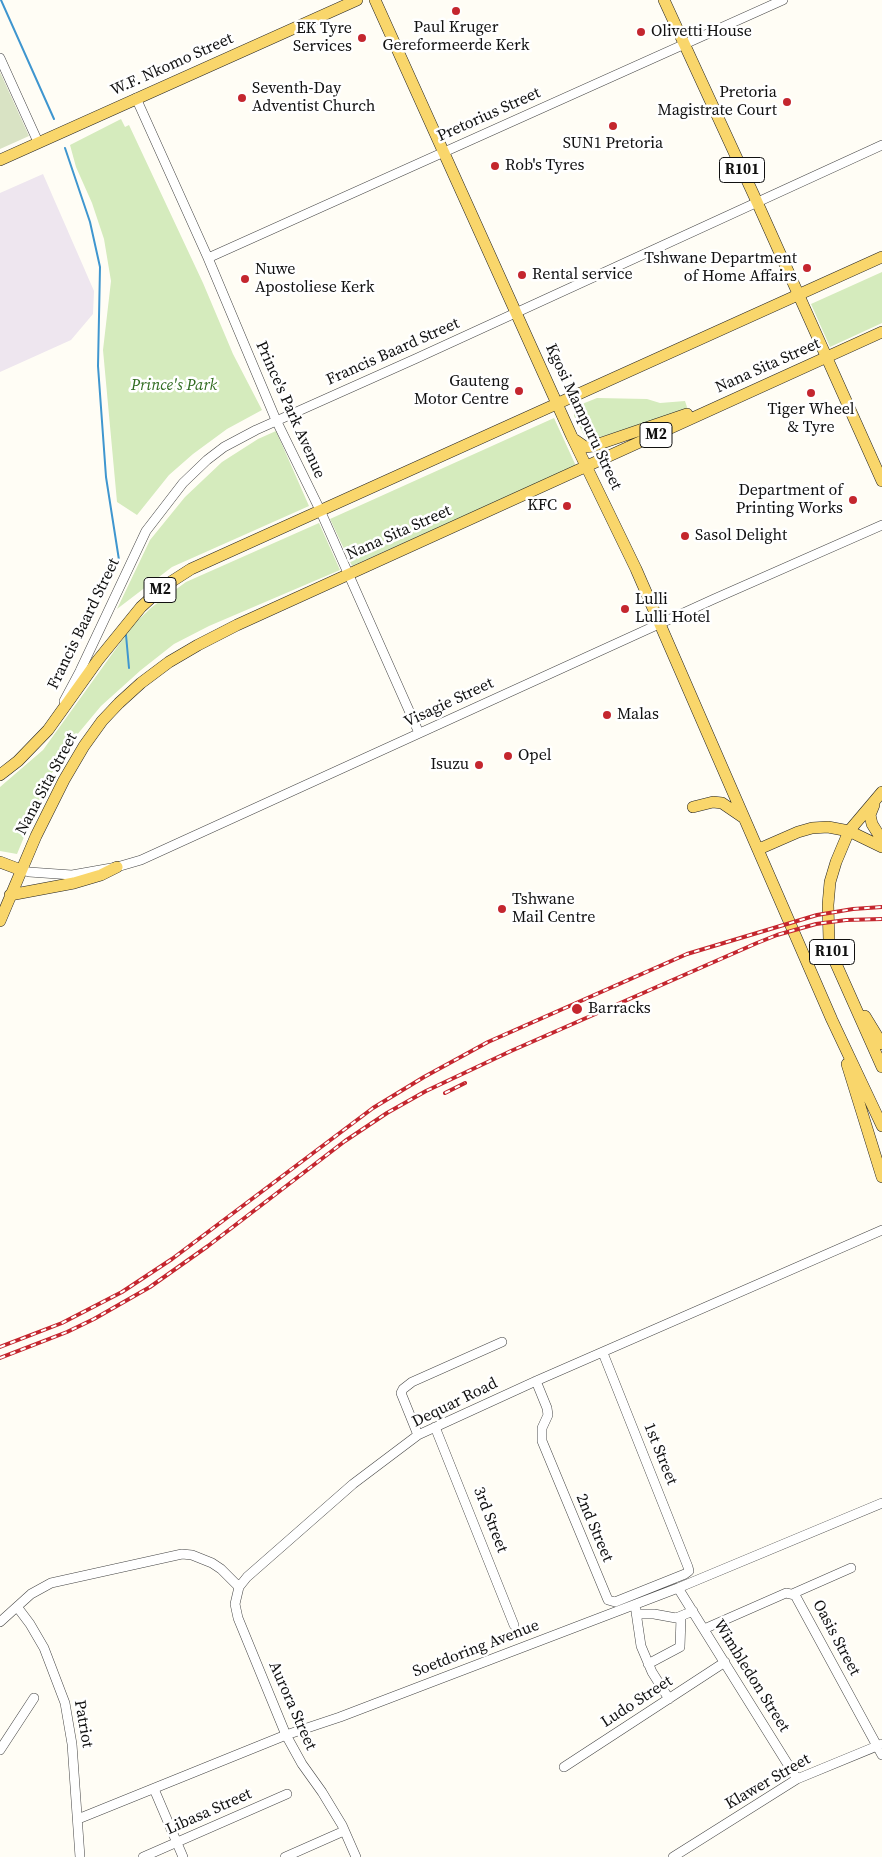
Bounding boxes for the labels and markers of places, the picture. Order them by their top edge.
marker: Paul Kruger Gereformeerde Kerk [450,5,462,17]
place label: Paul Kruger Gereformeerde Kerk [383,18,529,56]
place label: EK Tyre Services [293,19,352,57]
place label: Olivetti House [651,22,752,42]
marker: Olivetti House [635,26,647,38]
marker: EK Tyre Services [356,32,368,44]
place label: Seventh-Day Adventist Church [252,79,375,117]
place label: Pretoria Magistrate Court [658,83,777,121]
marker: Seventh-Day Adventist Church [236,92,248,104]
marker: Pretoria Magistrate Court [781,96,793,108]
marker: SUN1 Pretoria [607,120,619,132]
place label: SUN1 Pretoria [563,134,663,154]
place label: Rob's Tyres [505,156,584,176]
marker: Rob's Tyres [489,160,501,172]
place label: Tshwane Department of Home Affairs [644,249,797,287]
place label: Nuwe Apostoliese Kerk [255,260,374,298]
marker: Tshwane Department of Home Affairs [801,262,813,274]
place label: Rental service [532,265,633,285]
marker: Rental service [516,269,528,281]
marker: Nuwe Apostoliese Kerk [239,273,251,285]
place label: Gauteng Motor Centre [414,372,509,410]
marker: Gauteng Motor Centre [513,385,525,397]
marker: Tiger Wheel & Tyre [805,387,817,399]
place label: Tiger Wheel & Tyre [767,400,855,438]
place label: Department of Printing Works [736,481,843,519]
marker: Department of Printing Works [847,494,859,506]
place label: KFC [527,496,557,516]
marker: KFC [561,500,573,512]
place label: Sasol Delight [695,526,787,546]
marker: Sasol Delight [679,530,691,542]
place label: Lulli Lulli Hotel [635,590,710,628]
marker: Lulli Lulli Hotel [619,603,631,615]
place label: Malas [617,705,659,725]
marker: Malas [601,709,613,721]
place label: Opel [518,746,551,766]
marker: Opel [502,750,514,762]
place label: Isuzu [430,755,469,775]
marker: Isuzu [473,759,485,771]
place label: Tshwane Mail Centre [512,890,595,928]
marker: Tshwane Mail Centre [496,903,508,915]
place label: Barracks [588,999,651,1019]
marker: Barracks [570,1002,584,1016]

